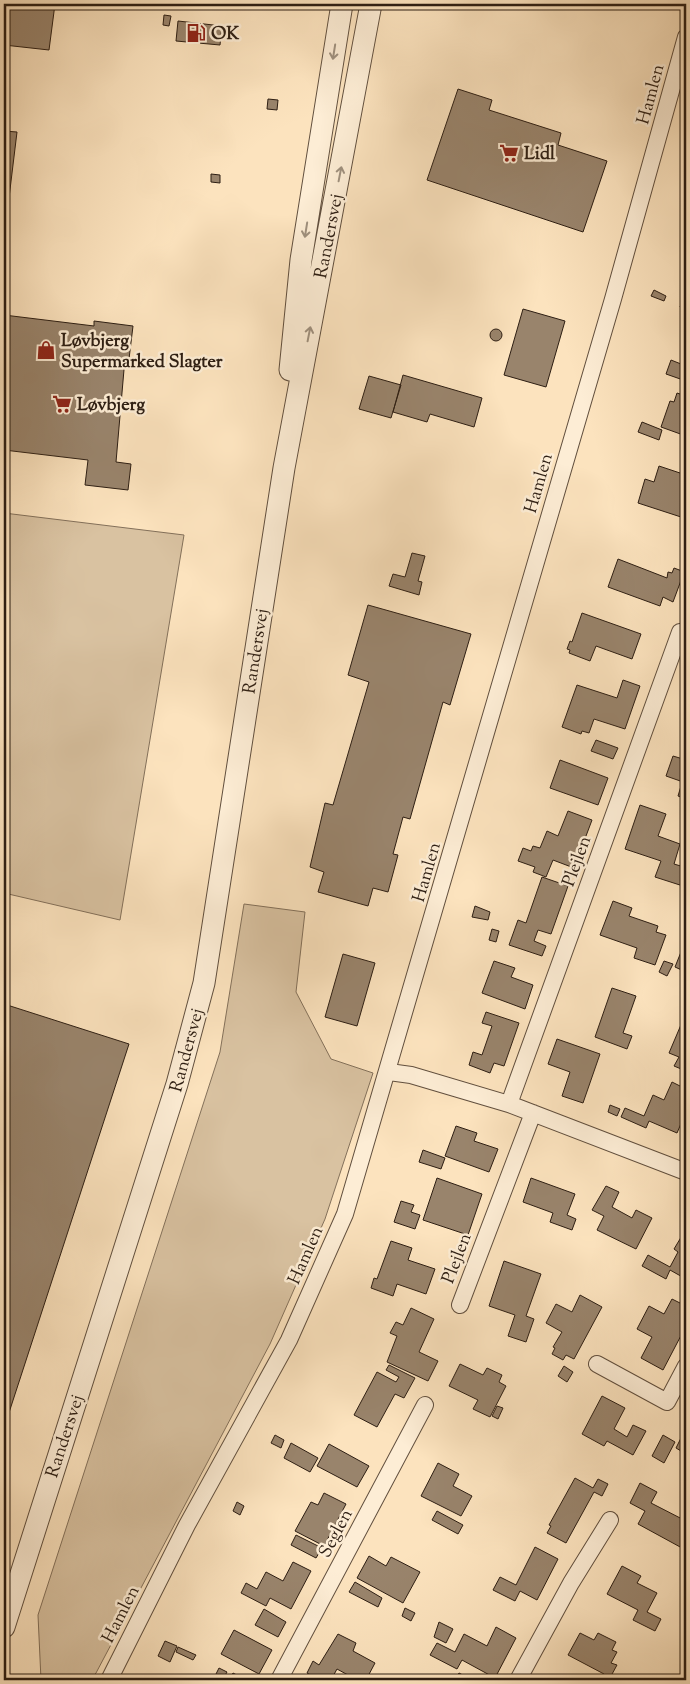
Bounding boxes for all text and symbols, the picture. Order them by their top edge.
fuel station icon: OK [185,22,207,44]
place label: OK [211,22,240,48]
one-way arrow [329,44,339,60]
street label: Hamlen [631,61,673,127]
supermarket icon: Lidl [498,142,520,164]
place label: Lidl [524,142,556,168]
one-way arrow [336,167,345,183]
street label: Randersvej [309,192,351,281]
one-way arrow [301,221,311,237]
one-way arrow [304,326,314,342]
place label: Løvbjerg Supermarked Slagter [61,329,223,376]
shop icon: Løvbjerg Supermarked Slagter [35,339,57,361]
supermarket icon: Løvbjerg [51,393,73,415]
place label: Løvbjerg [77,393,145,419]
street label: Hamlen [519,450,561,517]
street label: Randersvej [237,607,277,696]
street label: Plejlen [557,832,599,891]
street label: Hamlen [407,839,449,906]
street label: Randersvej [164,1006,212,1095]
street label: Hamlen [282,1222,331,1289]
street label: Plejlen [436,1229,479,1288]
street label: Randersvej [40,1392,92,1482]
street label: Seglen [313,1505,361,1563]
street label: Hamlen [96,1581,147,1648]

